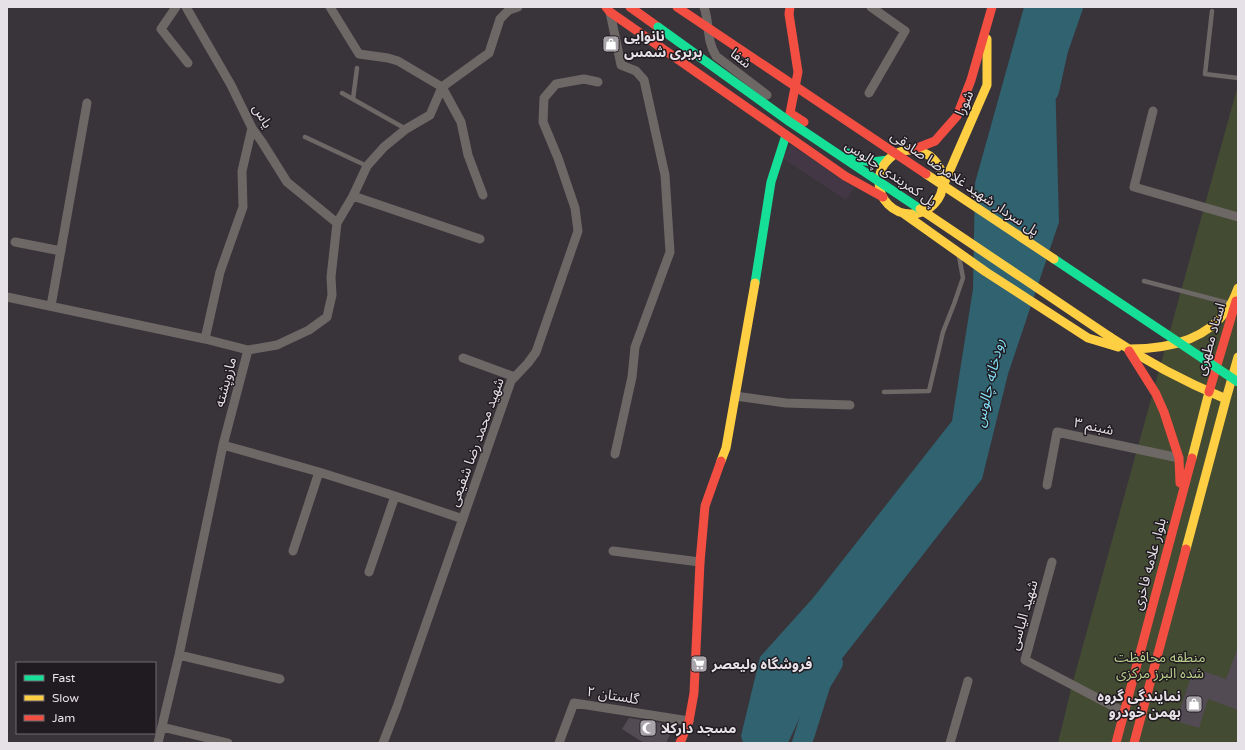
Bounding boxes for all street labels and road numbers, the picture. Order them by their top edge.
street label: شفا [727,45,755,72]
street label: شورا [951,88,977,118]
street label: یاس [249,101,276,131]
street label: پل سردار شهید غلامرضا صادقی [887,127,1042,240]
street label: پل کمربندی چالوس [841,136,940,211]
street label: استاد مطهری [1192,301,1229,377]
street label: مازوپشته [211,355,241,409]
street label: شهید محمد رضا شفیعی [445,376,508,509]
street label: شبنم ۳ [1072,414,1115,441]
street label: بلوار علامه فاخری [1129,516,1170,612]
street label: شهید الیاسی [1005,578,1042,652]
street label: گلستان ۲ [586,683,640,708]

